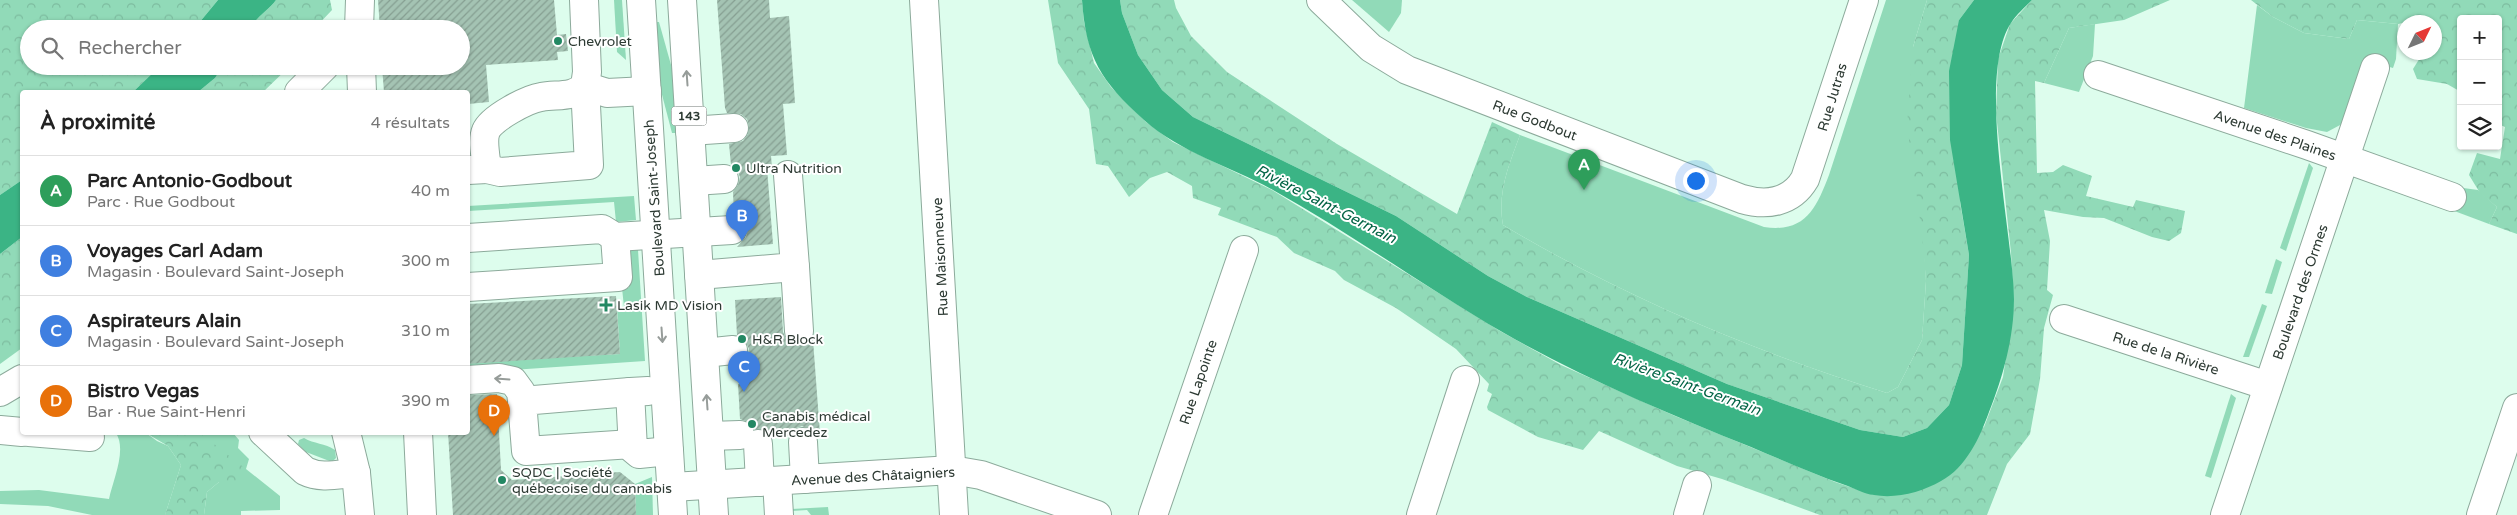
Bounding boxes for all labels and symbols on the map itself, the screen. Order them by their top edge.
north arrow [2397,15,2442,60]
place label: Chevrolet [568,33,633,50]
marker: Chevrolet [552,35,564,47]
street label: Rue Jutras [1814,61,1851,133]
one-way arrow [682,70,692,86]
street label: Rue Godbout [1490,97,1580,145]
road number: 143 [672,106,706,125]
street label: Avenue des Plaines [2211,107,2338,164]
street label: Boulevard Saint-Joseph [641,119,668,277]
pin: A [1568,149,1600,190]
place label: Ultra Nutrition [746,160,842,177]
water label: Rivière Saint-Germain [1253,161,1400,248]
marker: Ultra Nutrition [730,162,742,174]
your location [1683,168,1709,194]
street label: Rue Maisonneuve [929,197,952,317]
pin: B [726,200,758,241]
street label: Boulevard des Ormes [2269,222,2332,362]
place label: Lasik MD Vision [617,297,722,314]
marker: Lasik MD Vision [599,298,613,312]
one-way arrow [658,327,667,343]
street label: Rue de la Rivière [2111,328,2221,379]
place label: H&R Block [752,331,823,348]
marker: H&R Block [736,333,748,345]
street label: Rue Lapointe [1176,338,1221,427]
water label: Rivière Saint-Germain [1611,349,1764,419]
pin: C [728,351,760,392]
one-way arrow [494,375,510,384]
one-way arrow [703,394,712,410]
pin: D [478,395,510,436]
place label: Canabis médical Mercedez [762,408,871,441]
marker: Canabis médical Mercedez [746,418,758,430]
place label: SQDC | Société québecoise du cannabis [512,464,672,497]
street label: Avenue des Châtaigniers [791,464,956,489]
marker: SQDC | Société québecoise du cannabis [496,474,508,486]

